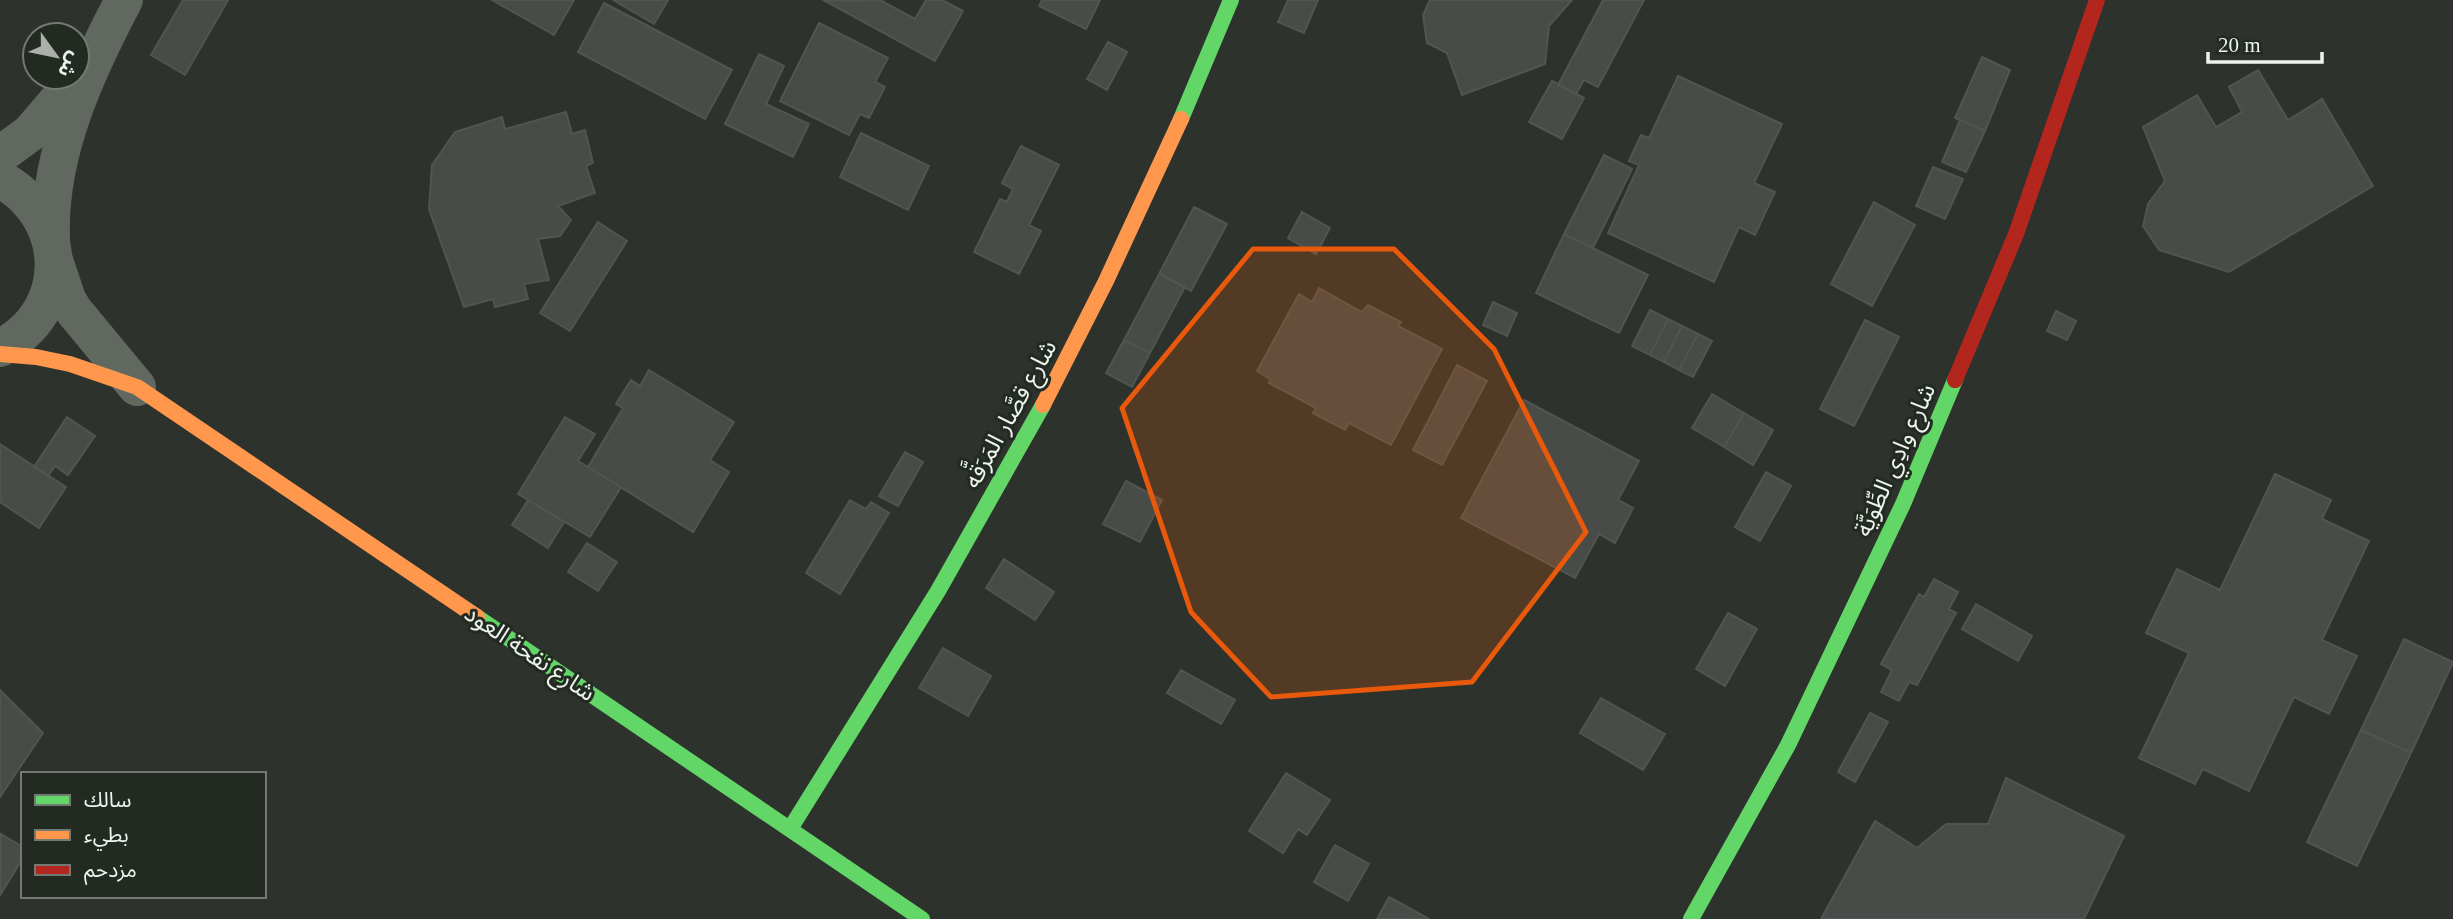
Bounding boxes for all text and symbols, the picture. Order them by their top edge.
north arrow [21,21,91,91]
scale bar [2208,21,2322,65]
text: 20 m [2218,33,2261,57]
text: ش [54,48,86,82]
street label: شارع قصَّار المَرَقَّه [952,332,1065,494]
street label: شارع وادِي الطِّوَيَّة [1849,379,1945,542]
street label: شارع نفحة العود [458,600,600,709]
legend [21,772,266,898]
text: سالك [84,788,131,812]
text: بطيء [84,823,129,851]
text: مزدحم [84,858,137,885]

